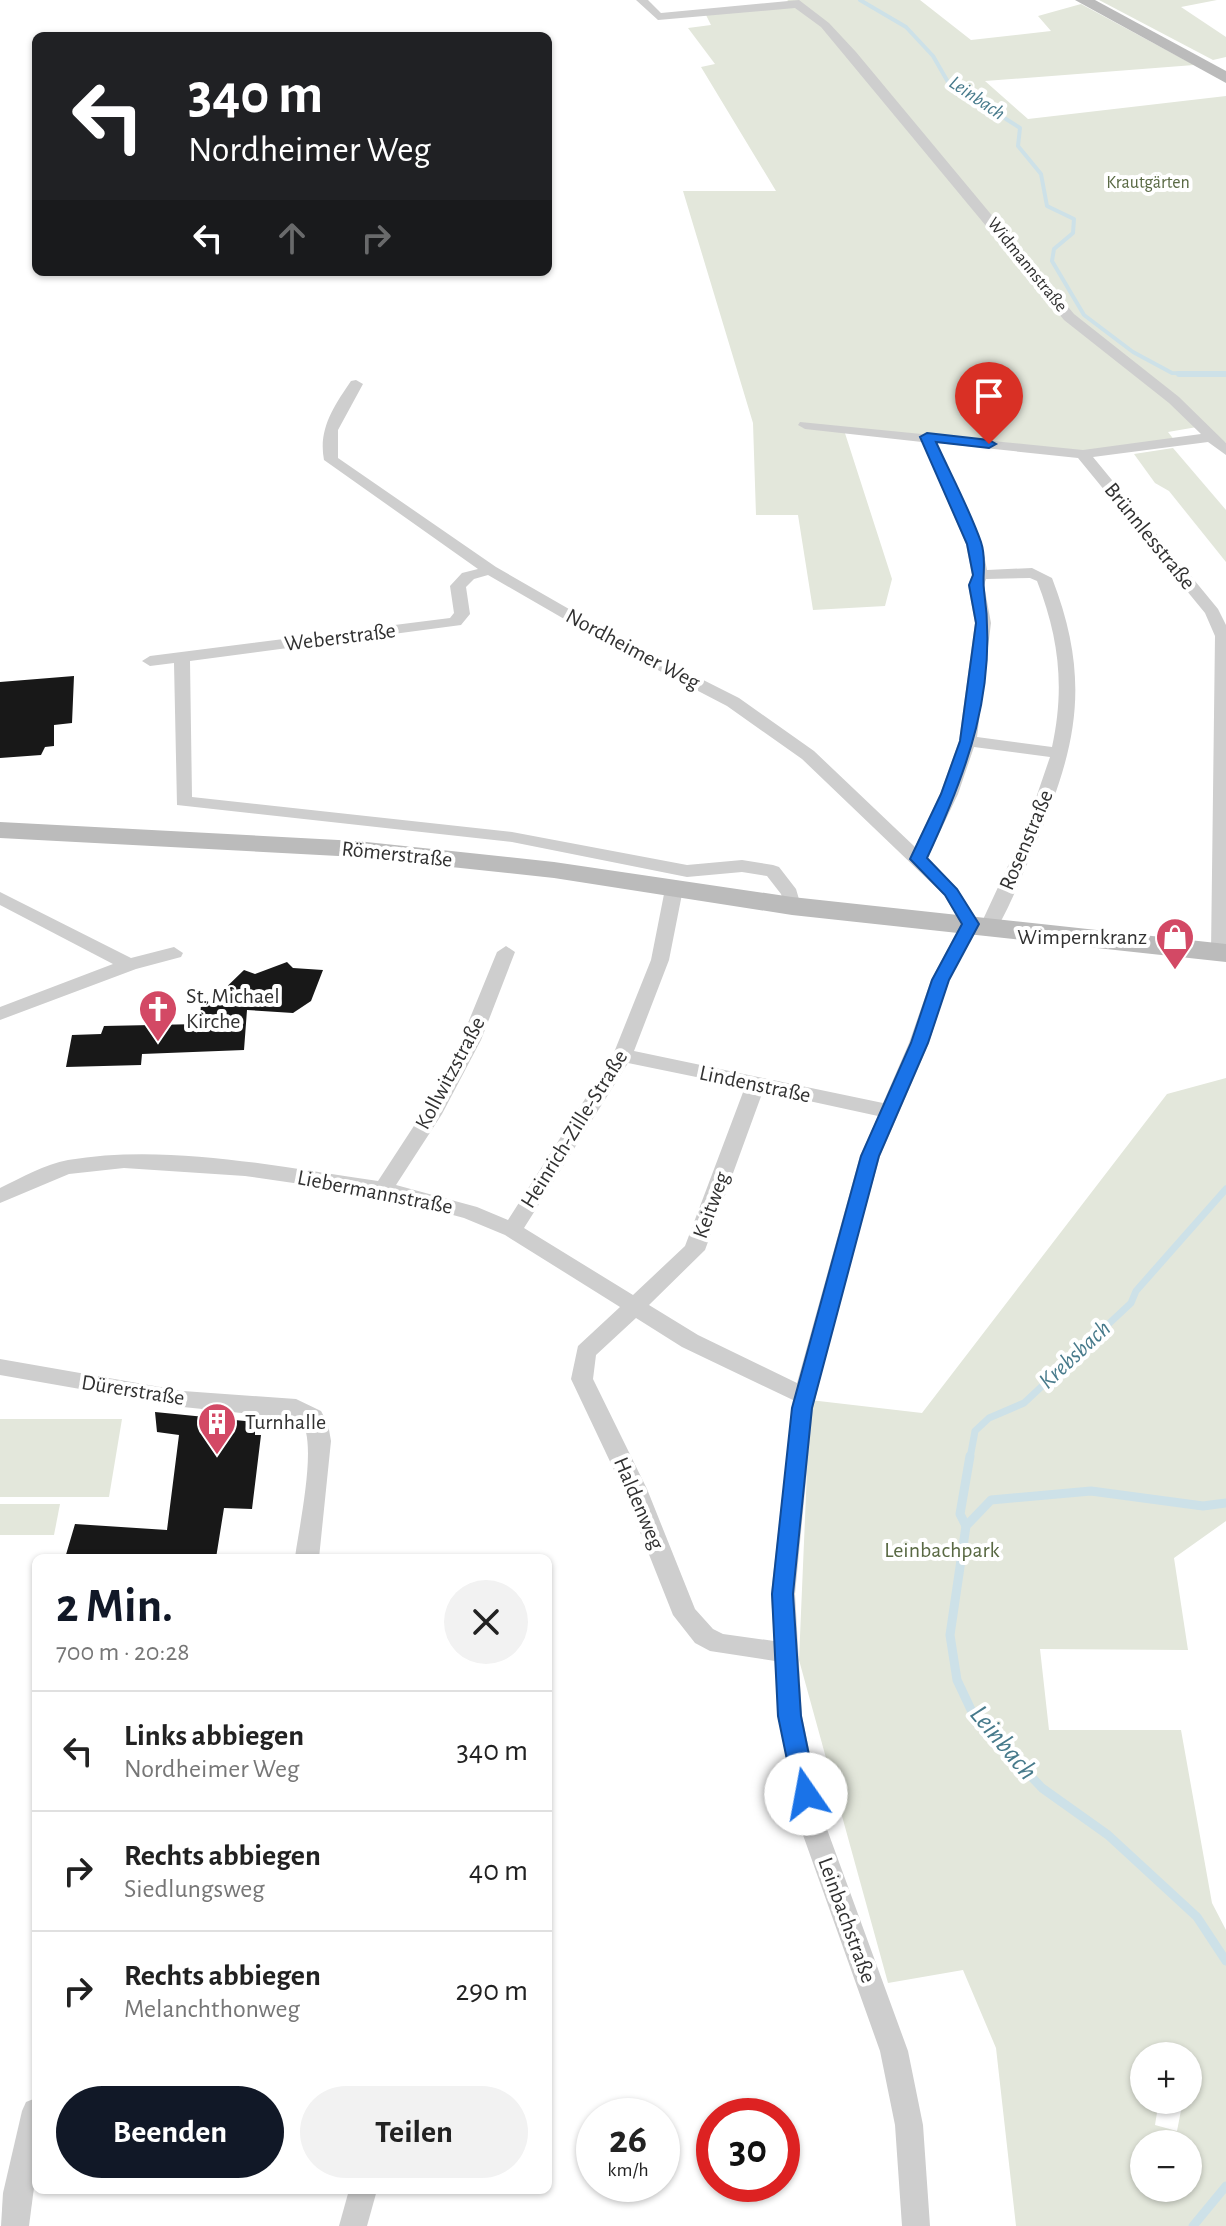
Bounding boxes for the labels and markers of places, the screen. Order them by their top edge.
pin [955,362,1023,444]
shop icon: Wimpernkranz [1154,916,1196,971]
place label: Wimpernkranz [1017,926,1147,948]
place label: St. Michael Kirche [186,985,280,1032]
church icon: St. Michael Kirche [137,988,179,1043]
building icon: Turnhalle [196,1401,238,1456]
place label: Turnhalle [245,1411,326,1433]

